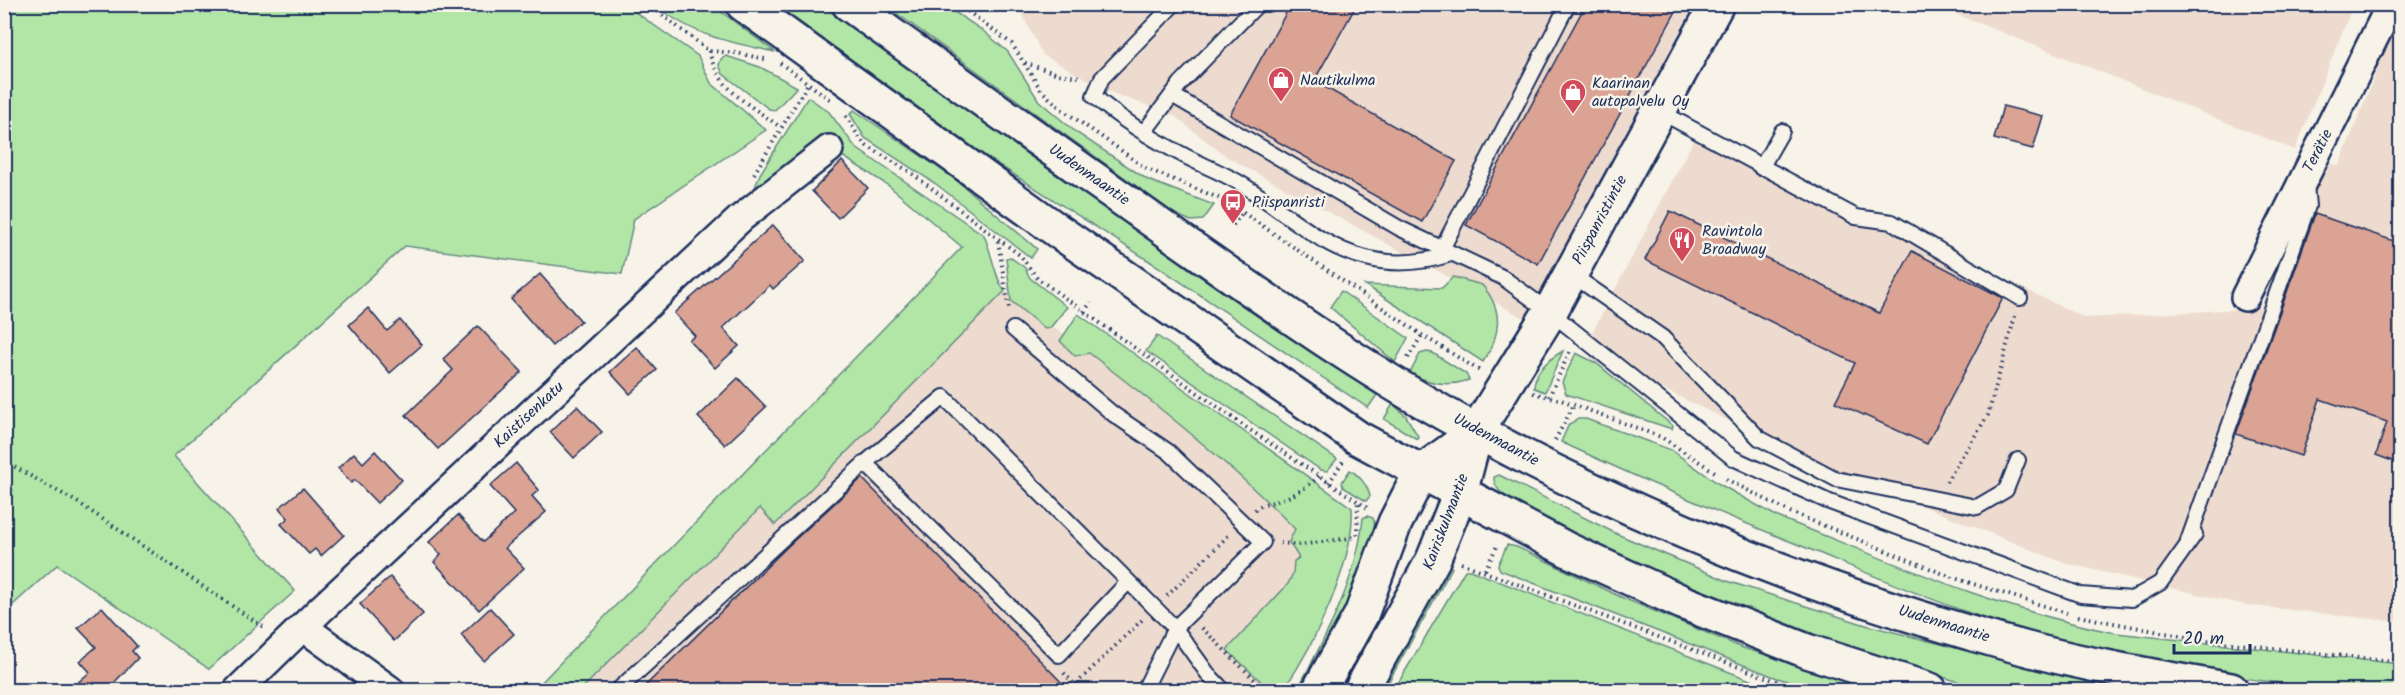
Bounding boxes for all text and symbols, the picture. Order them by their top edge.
shop icon: Nautikulma [1266,65,1296,103]
place label: Nautikulma [1300,68,1375,93]
place label: Kaarinan autopalvelu Oy [1592,71,1690,114]
shop icon: Kaarinan autopalvelu Oy [1558,77,1588,115]
street label: Terätie [2296,125,2340,177]
street label: Uudenmaantie [1043,138,1135,212]
street label: Piispanristintie [1566,171,1634,269]
bus stop icon: Piispanristi [1218,187,1248,225]
place label: Piispanristi [1252,190,1326,215]
place label: Ravintola Broadway [1702,219,1766,262]
restaurant icon: Ravintola Broadway [1667,225,1697,263]
street label: Kaistisenkatu [488,375,570,455]
street label: Uudenmaantie [1448,407,1544,473]
street label: Kairiskulmantie [1416,470,1476,574]
street label: Uudenmaantie [1895,598,1993,650]
scale bar [2174,617,2250,655]
text: 20 m [2183,625,2224,654]

